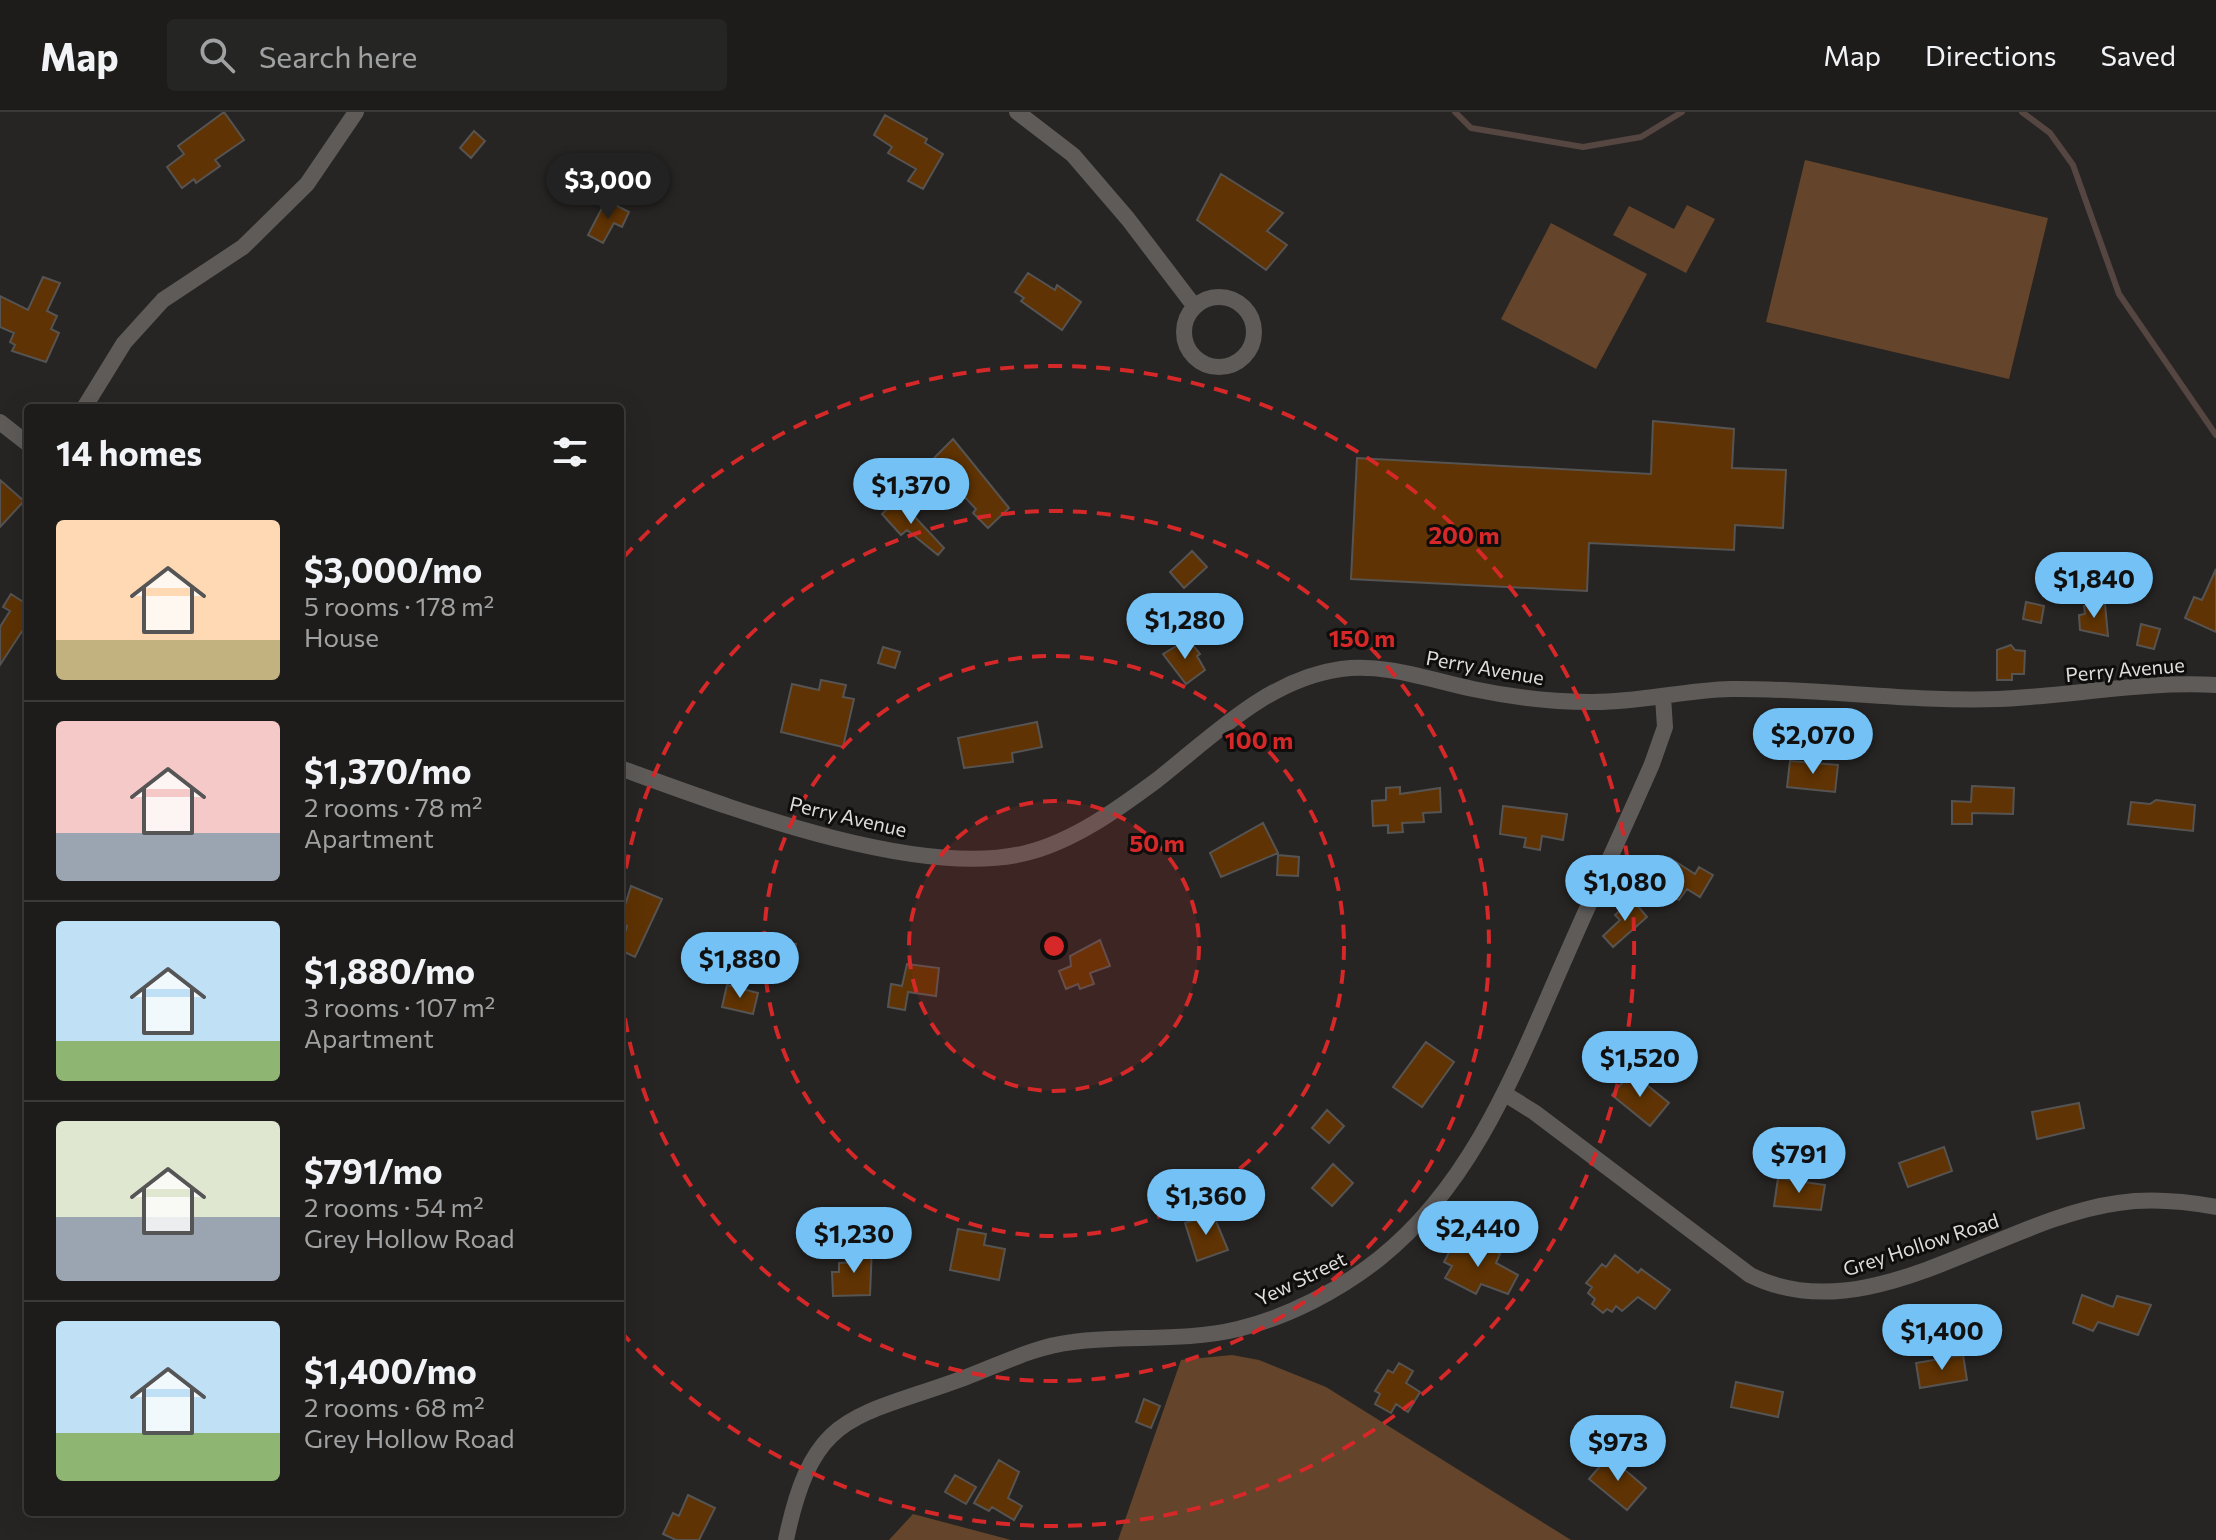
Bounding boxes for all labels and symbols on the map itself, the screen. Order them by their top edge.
pin: $3,000 [543,153,673,221]
pin: $1,370 [846,458,976,526]
text: 200 m [1429,520,1499,549]
pin: $1,840 [2029,552,2159,620]
pin: $1,280 [1120,593,1250,661]
text: 150 m [1329,623,1395,652]
street label: Perry Avenue [1424,645,1546,689]
street label: Perry Avenue [2064,652,2186,686]
pin: $2,070 [1748,708,1878,776]
text: 100 m [1225,725,1293,754]
street label: Perry Avenue [787,791,909,841]
text: 50 m [1129,828,1185,857]
pin: $1,080 [1560,855,1690,923]
pin: $1,880 [675,932,805,1000]
centre of rings [1040,932,1068,960]
pin: $1,520 [1575,1031,1705,1099]
pin: $791 [1752,1127,1846,1195]
pin: $1,360 [1141,1169,1271,1237]
pin: $2,440 [1413,1201,1543,1269]
pin: $1,230 [789,1207,919,1275]
street label: Grey Hollow Road [1840,1208,2001,1280]
street label: Yew Street [1251,1246,1350,1310]
pin: $1,400 [1877,1304,2007,1372]
pin: $973 [1571,1415,1665,1483]

